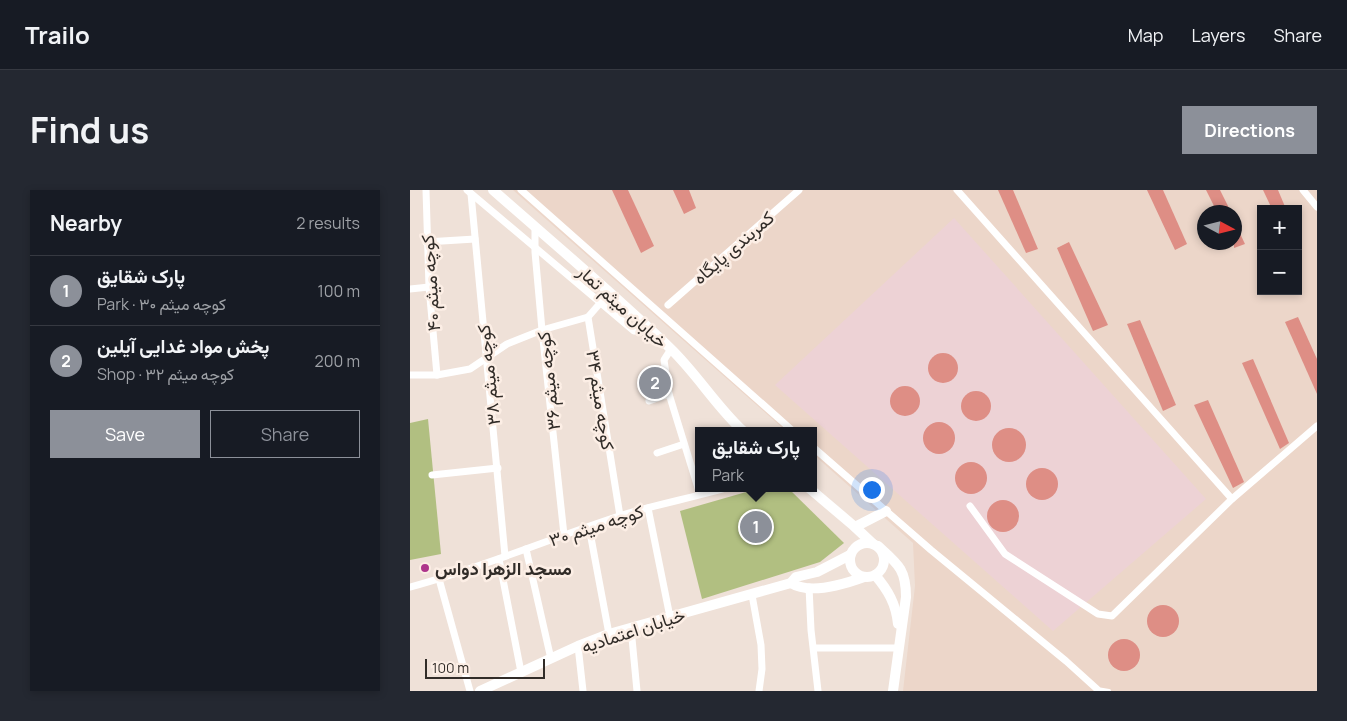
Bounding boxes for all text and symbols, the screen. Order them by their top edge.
text: Trailo [25,18,90,51]
text: Map [1128,23,1163,47]
text: Layers [1191,23,1245,47]
text: Share [1273,23,1322,47]
text: Find us [30,106,149,154]
button: Directions [1182,106,1317,154]
street label: کمربندی پایگاه [687,205,779,290]
north arrow [1197,205,1242,250]
map controls [1257,205,1302,295]
button: + [1257,205,1302,250]
text: Nearby [50,209,122,237]
text: 2 results [296,212,360,234]
street label: کوچه میثم ۴۰ [415,234,446,332]
button: − [1257,250,1302,295]
street label: خیابان میثم تمار [571,258,673,354]
text: پارک شقایق [97,263,185,289]
text: 1 [62,280,70,302]
text: 100 m [317,280,360,302]
text: Park · کوچه میثم ۳۰ [97,293,226,315]
street label: کوچه میثم ۳۸ [471,323,506,427]
street label: کوچه میثم ۳۶ [531,330,566,432]
text: پخش مواد غدایی آیلین [97,333,269,359]
street label: کوچه میثم ۳۴ [580,348,621,452]
text: 2 [61,350,71,372]
text: 200 m [315,350,360,372]
text: Shop · کوچه میثم ۳۲ [97,363,234,385]
pin: 2 [639,364,671,402]
button: Save [50,410,200,458]
button: Share [210,410,360,458]
popup [695,427,817,492]
text: پارک شقایق [712,434,800,460]
text: Park [712,464,744,486]
your location [859,477,885,503]
street label: کوچه میثم ۳۰ [546,498,647,553]
pin: 1 [740,508,772,546]
place label: مسجد الزهرا دواس [435,556,572,580]
marker: مسجد الزهرا دواس [419,562,431,574]
street label: خیابان اعتمادیه [578,602,688,658]
scale bar [425,656,545,679]
text: 100 m [432,658,469,677]

